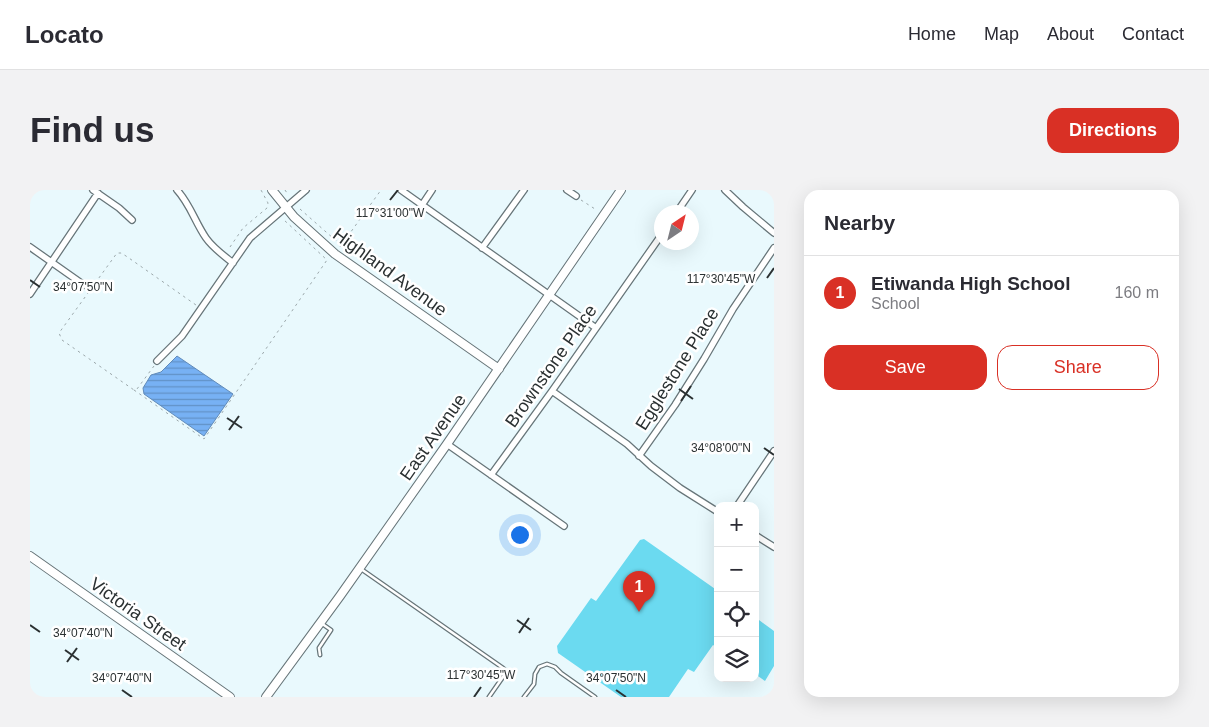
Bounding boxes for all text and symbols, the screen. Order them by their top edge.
text: Locato [25,21,104,48]
text: Home [908,24,956,44]
text: Map [984,24,1019,44]
text: About [1047,24,1094,44]
text: Contact [1122,24,1184,44]
button: Directions [1047,108,1179,153]
text: Find us [30,110,154,149]
north arrow [654,205,699,250]
text: 117°31'00"W [356,206,425,220]
text: Nearby [824,211,895,234]
street label: Highland Avenue [329,224,451,320]
text: 117°30'45"W [687,272,756,286]
text: Etiwanda High School [871,273,1071,294]
text: 34°07'50"N [53,280,113,294]
text: 1 [836,284,844,301]
text: 160 m [1115,284,1159,301]
text: School [871,295,920,312]
street label: Brownstone Place [501,301,601,431]
street label: Egglestone Place [631,304,723,434]
button: Save [824,345,987,390]
button: Share [997,345,1159,390]
street label: East Avenue [396,390,470,484]
text: 34°08'00"N [691,441,751,455]
map controls [714,502,759,682]
button: + [714,502,759,547]
your location [507,522,533,548]
button: − [714,547,759,592]
pin: 1 [623,571,655,612]
street label: Victoria Street [86,573,190,655]
button: locate [714,592,759,637]
text: 34°07'40"N [53,626,113,640]
button: layers [714,637,759,682]
text: 117°30'45"W [447,668,516,682]
text: 34°07'40"N [92,671,152,685]
text: 34°07'50"N [586,671,646,685]

